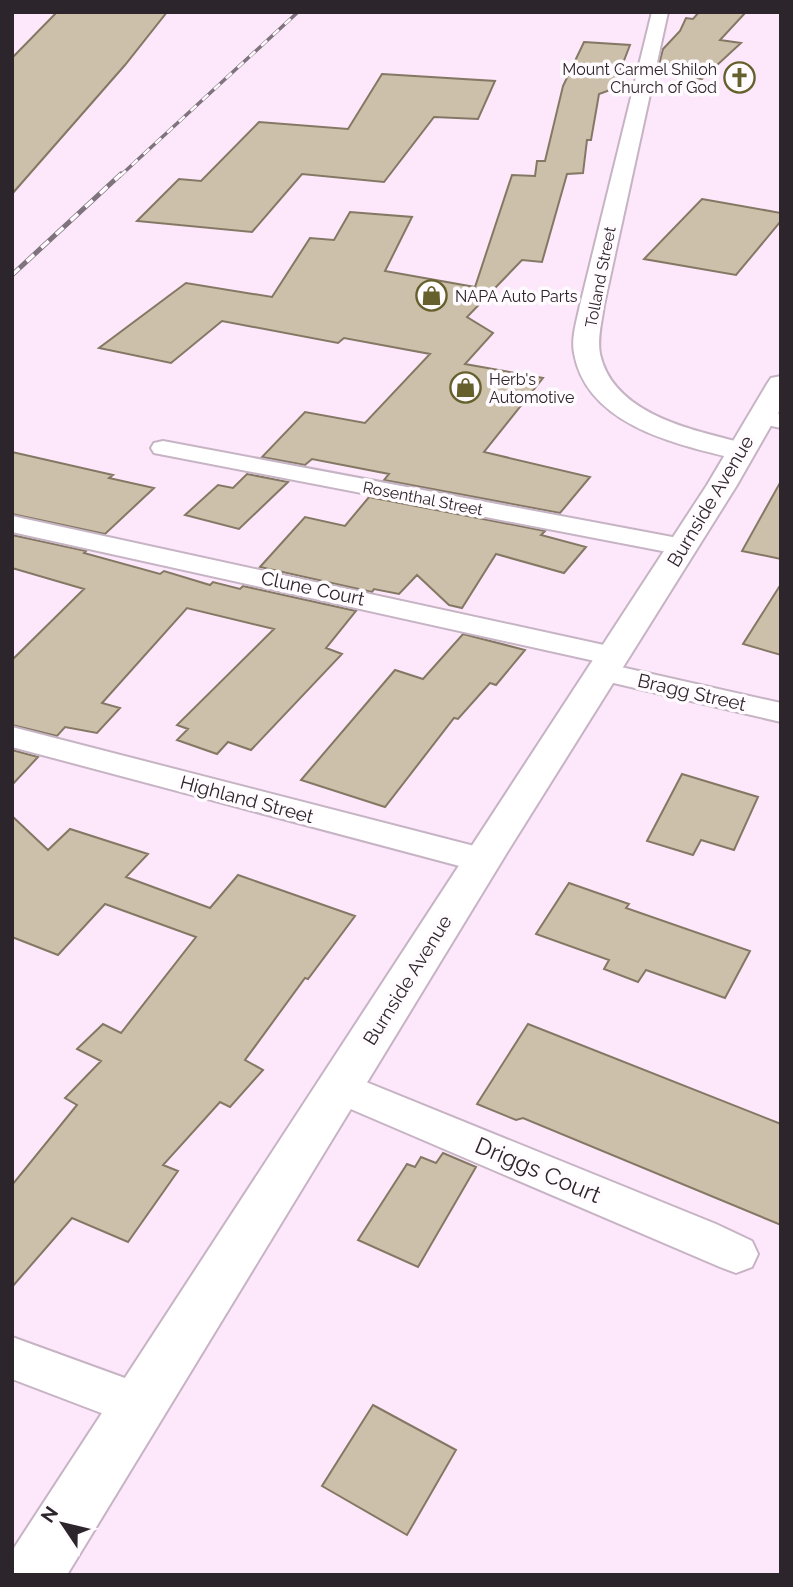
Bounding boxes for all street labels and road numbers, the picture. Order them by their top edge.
street label: Tolland Street [581,224,620,329]
street label: Burnside Avenue [662,432,758,570]
street label: Rosenthal Street [361,478,485,520]
street label: Clune Court [259,566,367,610]
street label: Bragg Street [636,669,749,715]
street label: Highland Street [178,771,317,828]
street label: Burnside Avenue [358,911,456,1049]
street label: Driggs Court [471,1131,605,1208]

